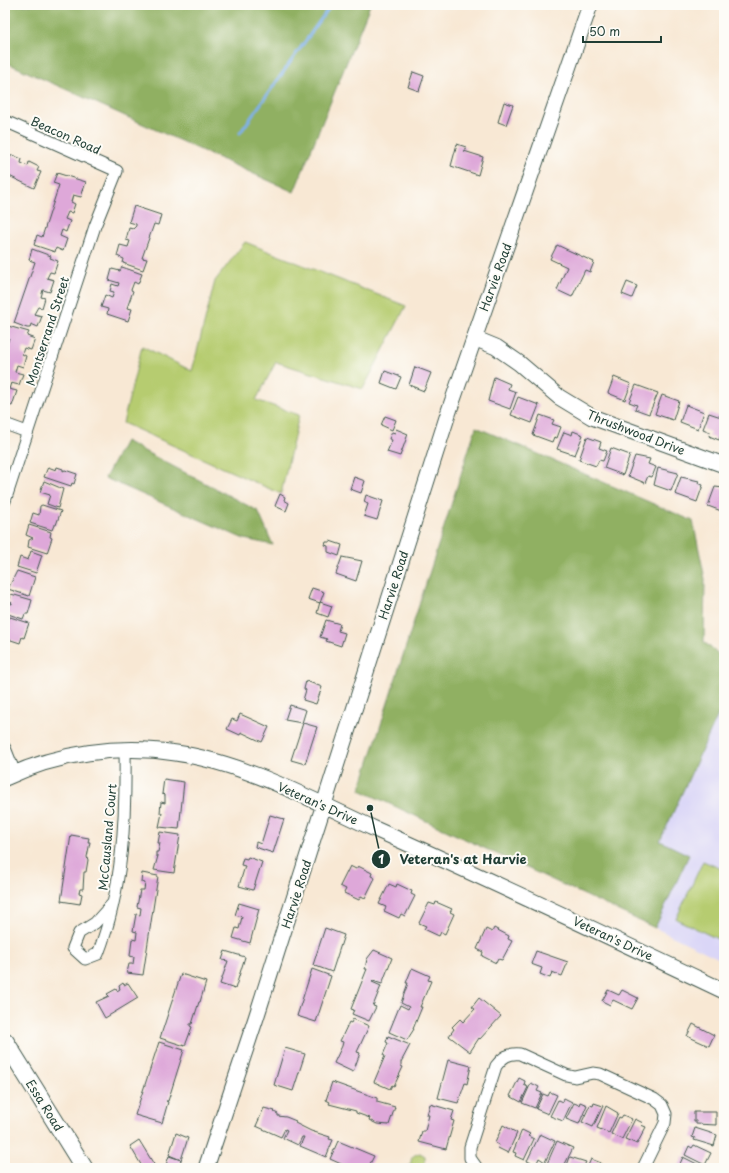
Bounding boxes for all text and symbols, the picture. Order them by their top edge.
scale bar [583,18,661,44]
text: 50 m [589,22,620,40]
street label: Beacon Road [28,112,104,158]
street label: Harvie Road [474,240,516,314]
street label: Montserrand Street [21,274,73,388]
street label: Thrushwood Drive [584,405,688,459]
street label: Harvie Road [373,548,413,622]
street label: Veteran's Drive [275,777,361,829]
street label: McCausland Court [93,783,121,891]
callout: Veteran's at Harvie [371,847,535,872]
text: Veteran's at Harvie [399,849,527,868]
text: 1 [378,850,384,868]
street label: Harvie Road [276,857,316,931]
street label: Veteran's Drive [570,912,656,964]
street label: Essa Road [22,1076,68,1134]

